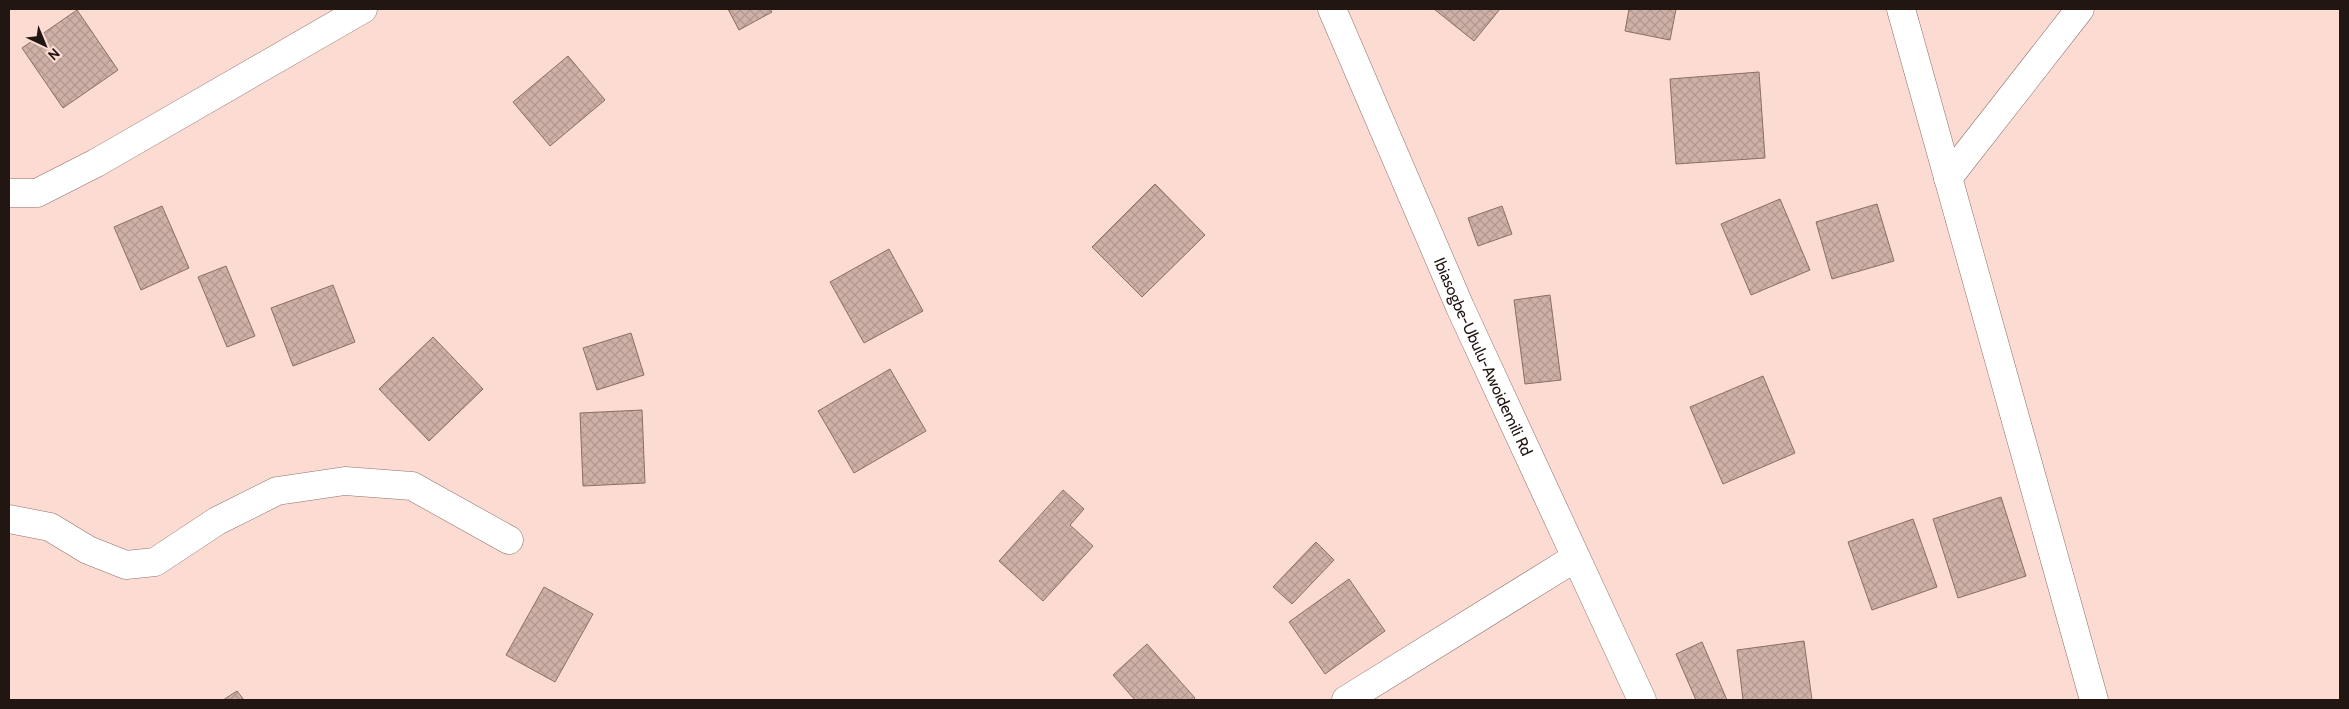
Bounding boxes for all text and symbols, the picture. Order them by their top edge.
north arrow [20,20,70,70]
text: N [44,44,64,64]
street label: Ibiasogbe-Ubulu-Awoidemili Rd [1430,254,1537,458]

